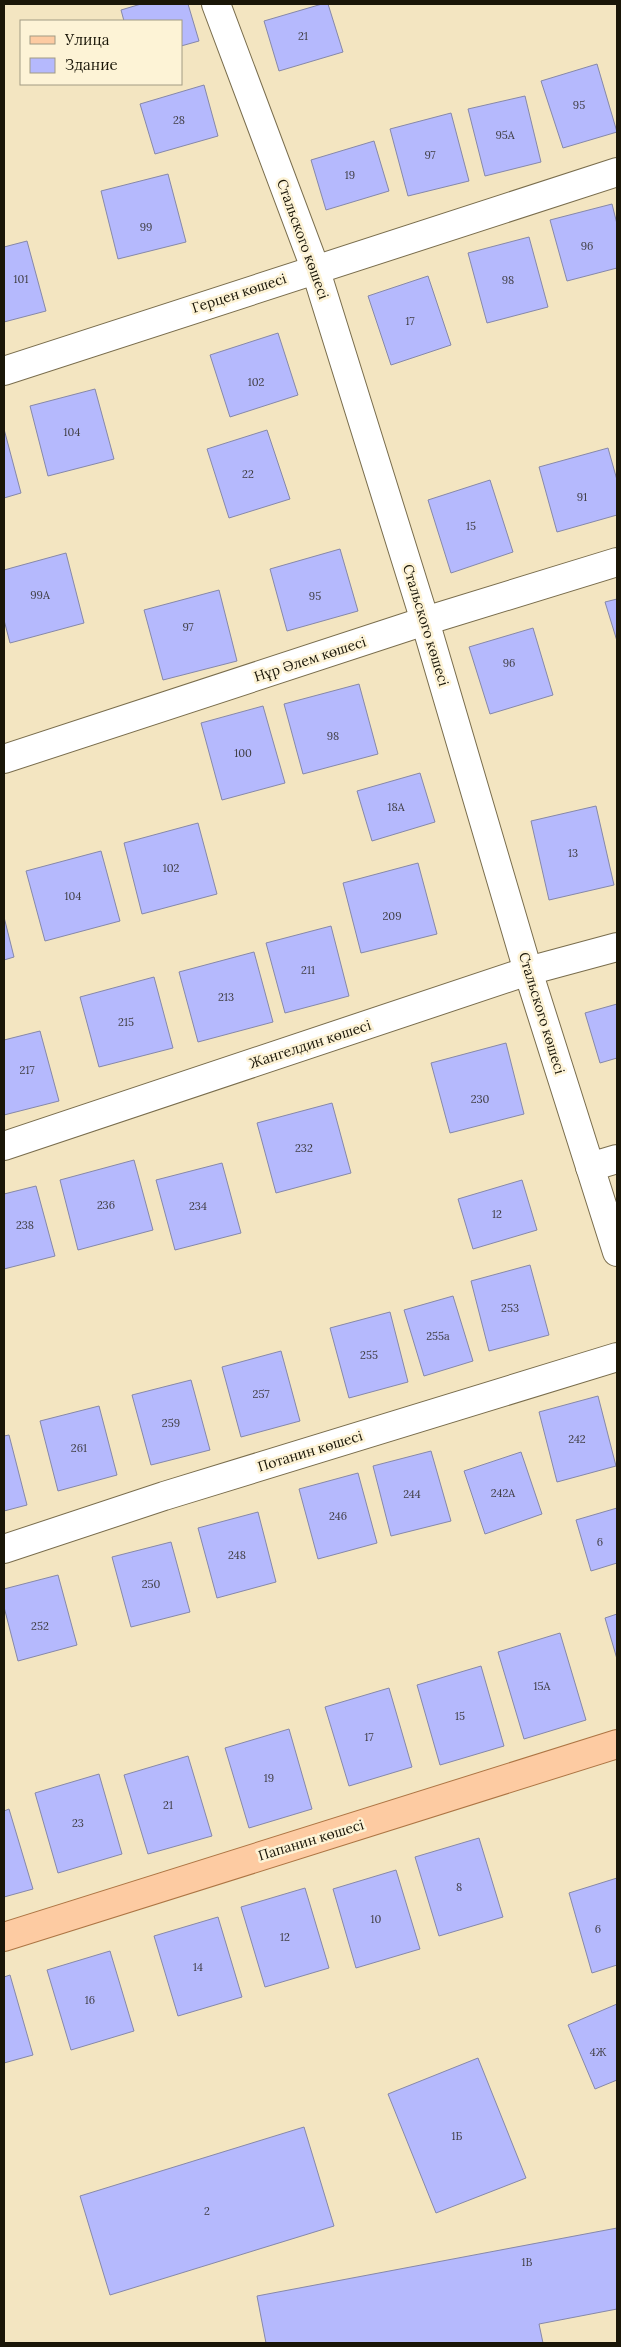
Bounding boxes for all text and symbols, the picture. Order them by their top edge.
legend [20,20,182,85]
house number: 21 [298,29,308,43]
text: Улица [64,30,110,49]
text: Здание [65,55,118,74]
house number: 95 [573,98,585,112]
house number: 28 [173,113,185,127]
house number: 95А [495,128,516,142]
house number: 97 [424,148,436,162]
house number: 19 [345,168,355,182]
street label: Стальского көшесі [273,176,333,302]
house number: 99 [140,220,152,234]
house number: 96 [581,239,593,253]
street label: Герцен көшесі [189,269,289,317]
house number: 101 [14,272,28,286]
house number: 98 [502,273,514,287]
house number: 17 [405,314,415,328]
house number: 102 [248,375,264,389]
house number: 104 [64,425,80,439]
house number: 22 [242,467,254,481]
house number: 91 [577,490,587,504]
house number: 15 [466,519,476,533]
street label: Стальского көшесі [399,562,453,688]
house number: 99А [30,588,51,602]
house number: 95 [309,589,321,603]
house number: 97 [182,620,194,634]
street label: Нұр Әлем көшесі [252,632,368,686]
house number: 96 [503,656,515,670]
house number: 98 [327,729,339,743]
house number: 100 [234,746,252,760]
house number: 18А [387,800,406,814]
house number: 13 [568,846,578,860]
house number: 102 [163,861,179,875]
house number: 104 [65,889,81,903]
house number: 209 [382,909,402,923]
street label: Стальского көшесі [515,950,569,1076]
house number: 211 [301,963,315,977]
house number: 213 [218,990,234,1004]
house number: 215 [118,1015,134,1029]
street label: Жангелдин көшесі [247,1016,373,1072]
house number: 217 [20,1063,34,1077]
house number: 230 [471,1092,490,1106]
house number: 232 [295,1141,313,1155]
house number: 236 [97,1198,115,1212]
house number: 234 [189,1199,207,1213]
house number: 12 [492,1207,502,1221]
house number: 238 [16,1218,34,1232]
house number: 253 [501,1301,519,1315]
house number: 255а [426,1329,450,1343]
house number: 255 [360,1348,378,1362]
house number: 257 [253,1387,269,1401]
house number: 259 [162,1416,180,1430]
street label: Потанин көшесі [255,1426,365,1475]
house number: 242 [568,1432,586,1446]
house number: 261 [71,1441,87,1455]
house number: 242А [491,1486,516,1500]
house number: 244 [403,1487,421,1501]
house number: 246 [329,1509,347,1523]
house number: 6 [597,1535,603,1549]
house number: 248 [228,1548,246,1562]
house number: 250 [142,1577,161,1591]
house number: 252 [31,1619,49,1633]
house number: 15А [534,1679,552,1693]
house number: 15 [455,1709,465,1723]
house number: 17 [364,1730,374,1744]
house number: 19 [264,1771,274,1785]
house number: 21 [163,1798,173,1812]
street label: Папанин көшесі [256,1815,366,1865]
house number: 23 [72,1816,84,1830]
house number: 8 [456,1880,462,1894]
house number: 10 [371,1912,382,1926]
house number: 6 [595,1922,601,1936]
house number: 12 [280,1930,290,1944]
house number: 14 [193,1960,203,1974]
house number: 16 [85,1993,95,2007]
house number: 4Ж [590,2045,607,2059]
house number: 1Б [452,2129,463,2143]
house number: 2 [204,2204,210,2218]
house number: 1В [522,2255,533,2269]

